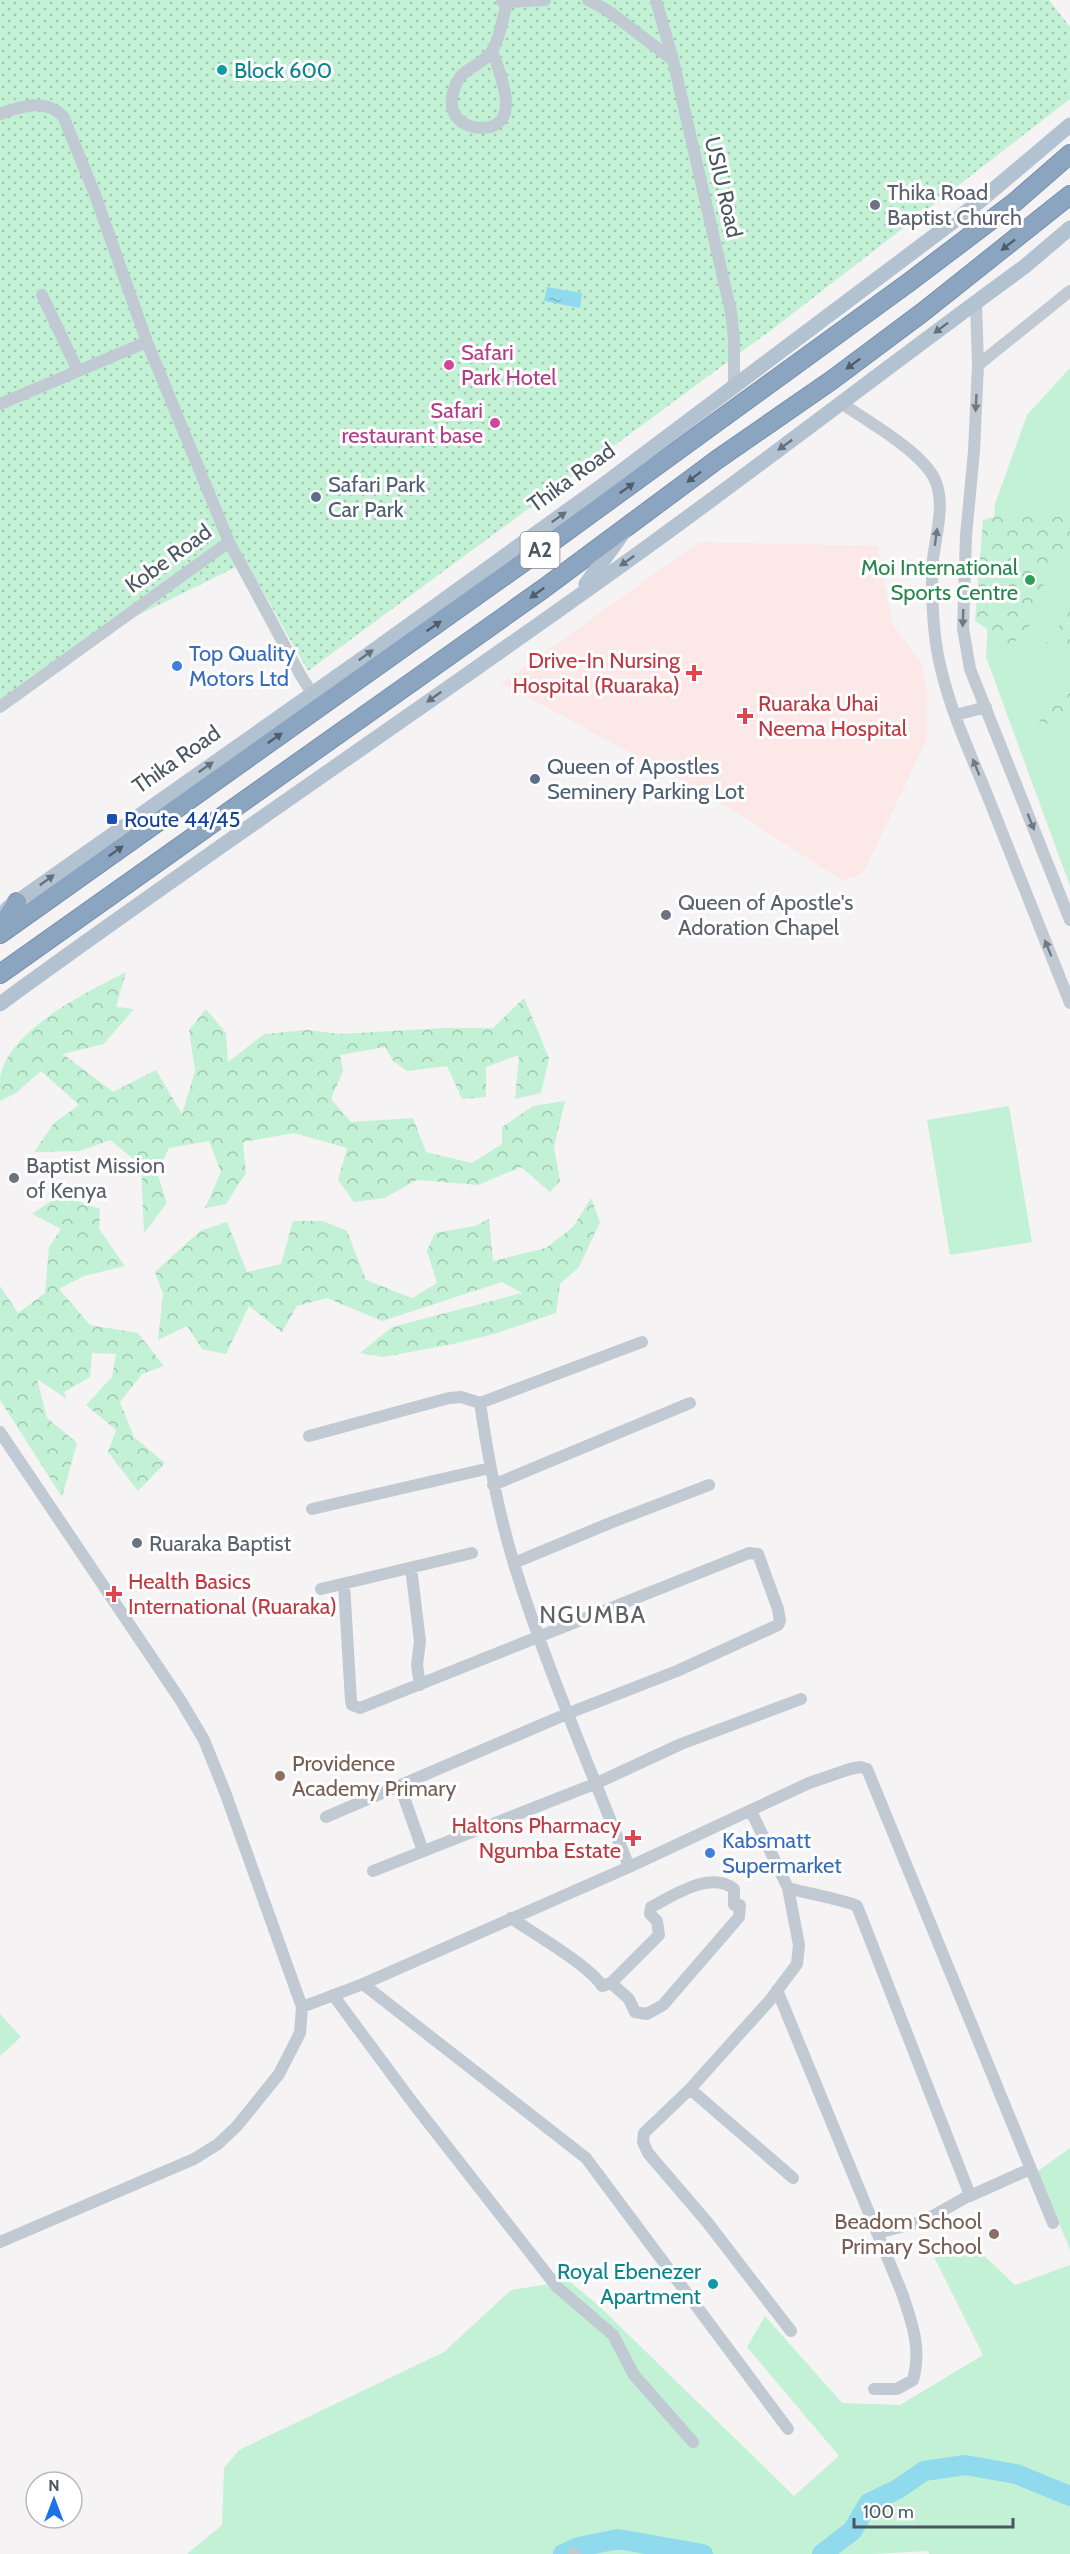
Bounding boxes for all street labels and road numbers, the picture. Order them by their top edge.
street label: USIU Road [699,134,748,240]
street label: Thika Road [522,437,620,518]
street label: Kobe Road [120,518,217,599]
road number: A2 [520,532,560,568]
street label: Thika Road [127,719,225,799]

